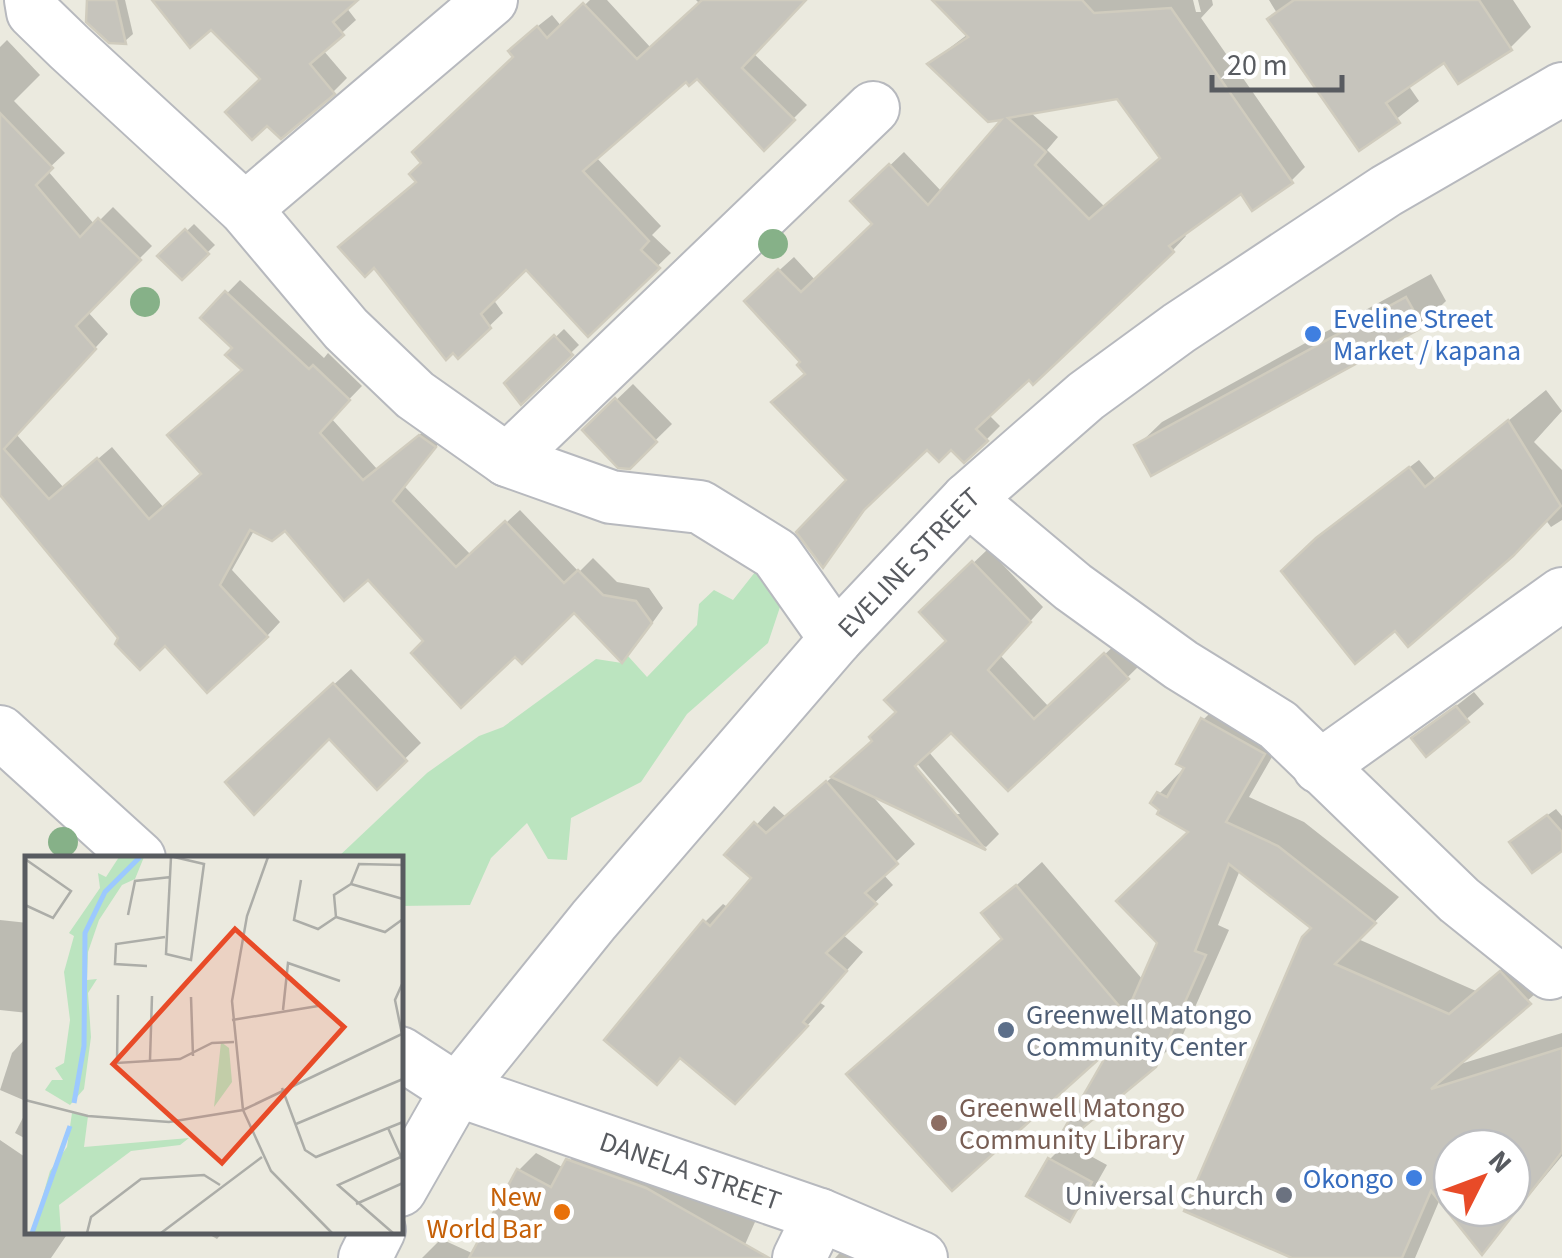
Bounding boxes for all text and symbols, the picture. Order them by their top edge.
scale bar [1212,30,1342,92]
text: 20 m [1227,44,1288,87]
place label: Eveline Street Market / kapana [1333,299,1521,371]
marker: Eveline Street Market / kapana [1302,323,1324,345]
street label: EVELINE STREET [828,478,989,647]
inset map [25,856,402,1233]
place label: Greenwell Matongo Community Center [1026,995,1252,1067]
marker: Greenwell Matongo Community Center [995,1019,1017,1041]
place label: Greenwell Matongo Community Library [959,1088,1185,1160]
marker: Greenwell Matongo Community Library [928,1112,950,1134]
street label: DANELA STREET [594,1122,786,1221]
north arrow [1432,1128,1532,1228]
text: N [1479,1142,1521,1182]
place label: Okongo [1303,1159,1394,1199]
marker: Okongo [1403,1167,1425,1189]
place label: Universal Church [1065,1176,1264,1216]
place label: New World Bar [427,1177,542,1249]
marker: Universal Church [1273,1184,1295,1206]
marker: New World Bar [551,1201,573,1223]

